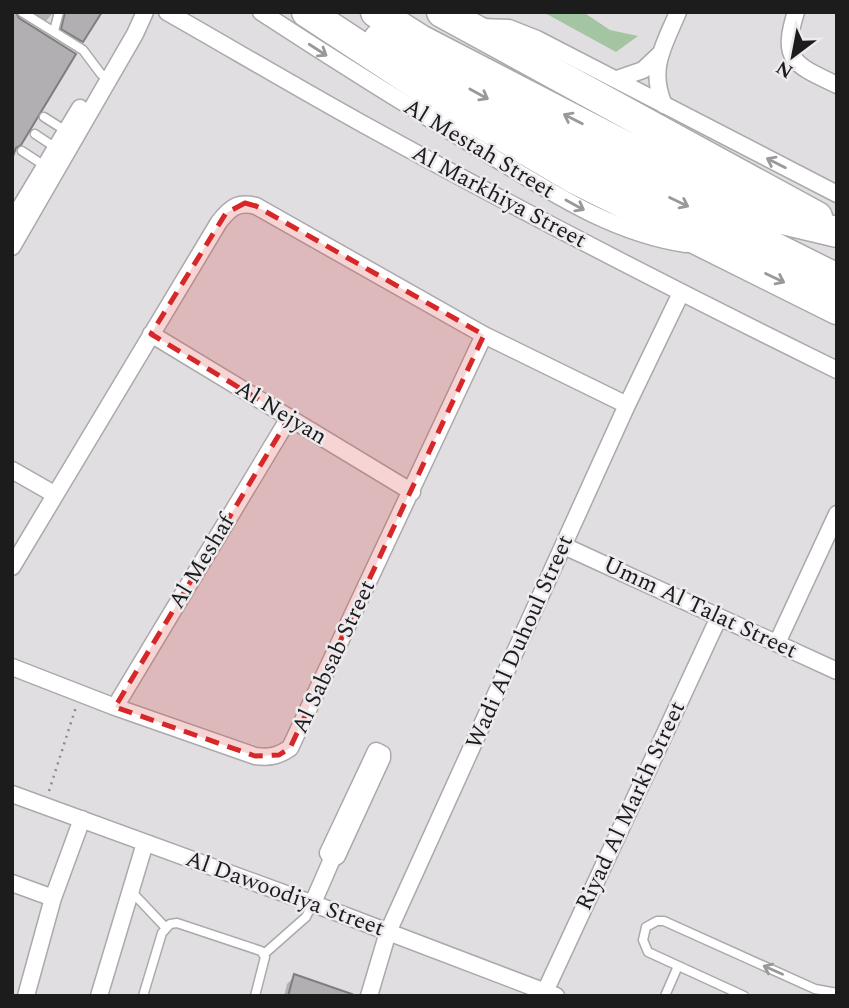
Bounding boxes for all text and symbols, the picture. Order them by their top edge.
north arrow [758,21,828,91]
one-way arrow [308,42,327,57]
text: N [771,53,799,86]
one-way arrow [468,87,488,101]
street label: Al Mestah Street [397,90,561,208]
one-way arrow [563,111,584,125]
street label: Al Markhiya Street [405,136,593,258]
one-way arrow [766,155,787,169]
one-way arrow [668,195,689,209]
one-way arrow [564,199,585,213]
one-way arrow [764,272,785,285]
street label: Al Nejyan [228,372,334,454]
street label: Al Meshaf [160,506,245,616]
street label: Wadi Al Duhoul Street [457,529,583,755]
street label: Umm Al Talat Street [597,548,803,668]
street label: Al Sabsab Street [283,574,385,740]
street label: Riyad Al Markh Street [567,696,695,916]
street label: Al Dawoodiya Street [181,842,389,946]
one-way arrow [763,963,784,976]

